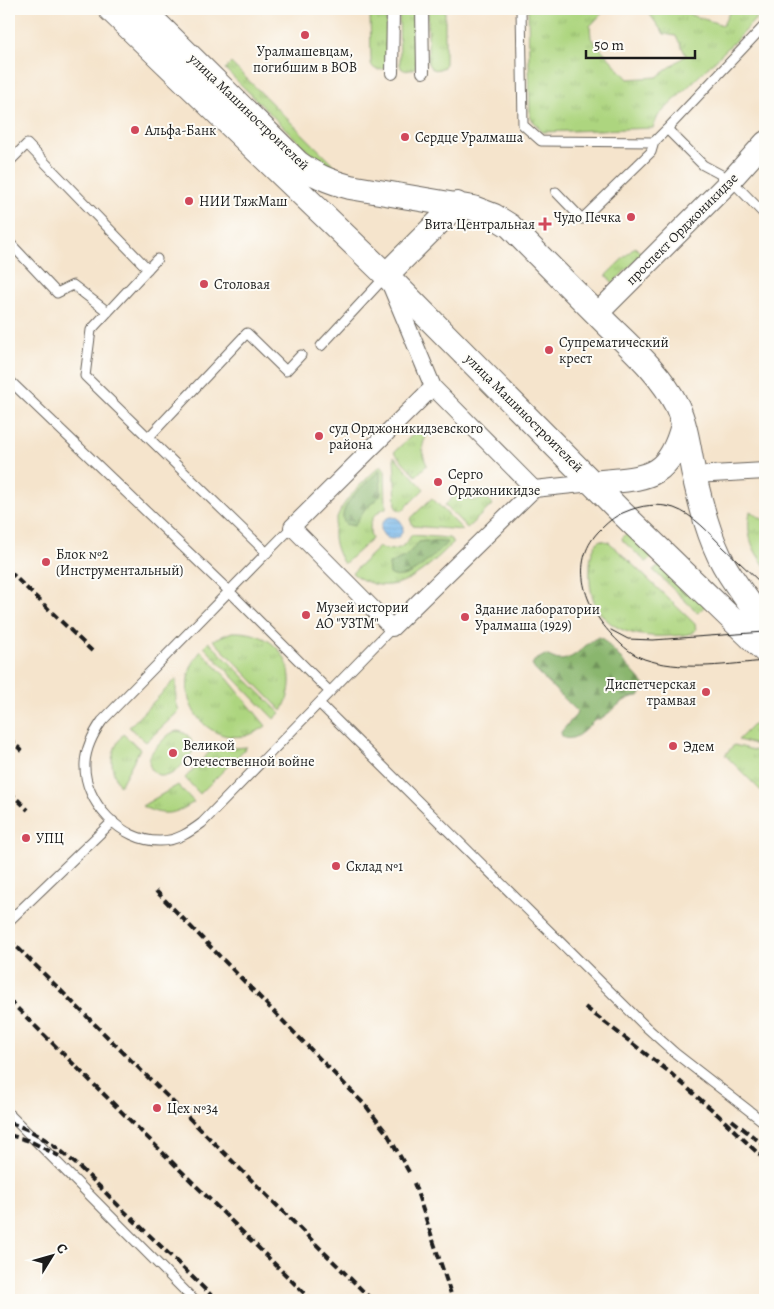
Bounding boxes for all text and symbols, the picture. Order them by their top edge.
scale bar [586,28,695,60]
marker: Уралмашевцам, погибшим в ВОВ [299,29,311,41]
text: 50 m [594,35,624,55]
place label: Уралмашевцам, погибшим в ВОВ [253,42,357,77]
street label: улица Машиностроителей [184,49,313,175]
place label: Альфа-Банк [144,121,216,140]
marker: Альфа-Банк [129,124,141,136]
place label: Сердце Уралмаша [415,128,524,147]
marker: Сердце Уралмаша [399,131,411,143]
street label: проспект Орджоникидзе [622,169,742,289]
place label: НИИ ТяжМаш [199,192,288,211]
marker: НИИ ТяжМаш [183,195,195,207]
place label: Чудо Печка [554,208,622,227]
marker: Чудо Печка [625,211,637,223]
place label: Вита Центральная [424,215,535,234]
marker: Вита Центральная [539,218,551,230]
place label: Столовая [214,275,270,294]
marker: Столовая [198,278,210,290]
place label: Супрематический крест [559,333,669,368]
marker: Супрематический крест [543,344,555,356]
street label: улица Машиностроителей [460,349,588,477]
place label: суд Орджоникидзевского района [329,419,483,454]
marker: суд Орджоникидзевского района [313,430,325,442]
place label: Серго Орджоникидзе [448,465,540,500]
marker: Серго Орджоникидзе [432,476,444,488]
place label: Блок №2 (Инструментальный) [56,545,184,580]
marker: Блок №2 (Инструментальный) [40,556,52,568]
place label: Музей истории АО "УЗТМ" [315,598,409,633]
place label: Здание лаборатории Уралмаша (1929) [475,600,600,635]
marker: Музей истории АО "УЗТМ" [300,609,312,621]
marker: Здание лаборатории Уралмаша (1929) [459,611,471,623]
place label: Диспетчерская трамвая [606,675,696,710]
marker: Диспетчерская трамвая [700,686,712,698]
place label: Великой Отечественной войне [183,736,315,771]
place label: Эдем [683,737,714,756]
marker: Эдем [667,740,679,752]
marker: Великой Отечественной войне [167,747,179,759]
place label: УПЦ [36,829,64,848]
marker: УПЦ [20,832,32,844]
place label: Склад №1 [346,857,403,876]
marker: Склад №1 [330,860,342,872]
place label: Цех №34 [167,1099,218,1118]
marker: Цех №34 [151,1102,163,1114]
north arrow [28,1232,78,1282]
text: С [52,1239,72,1258]

